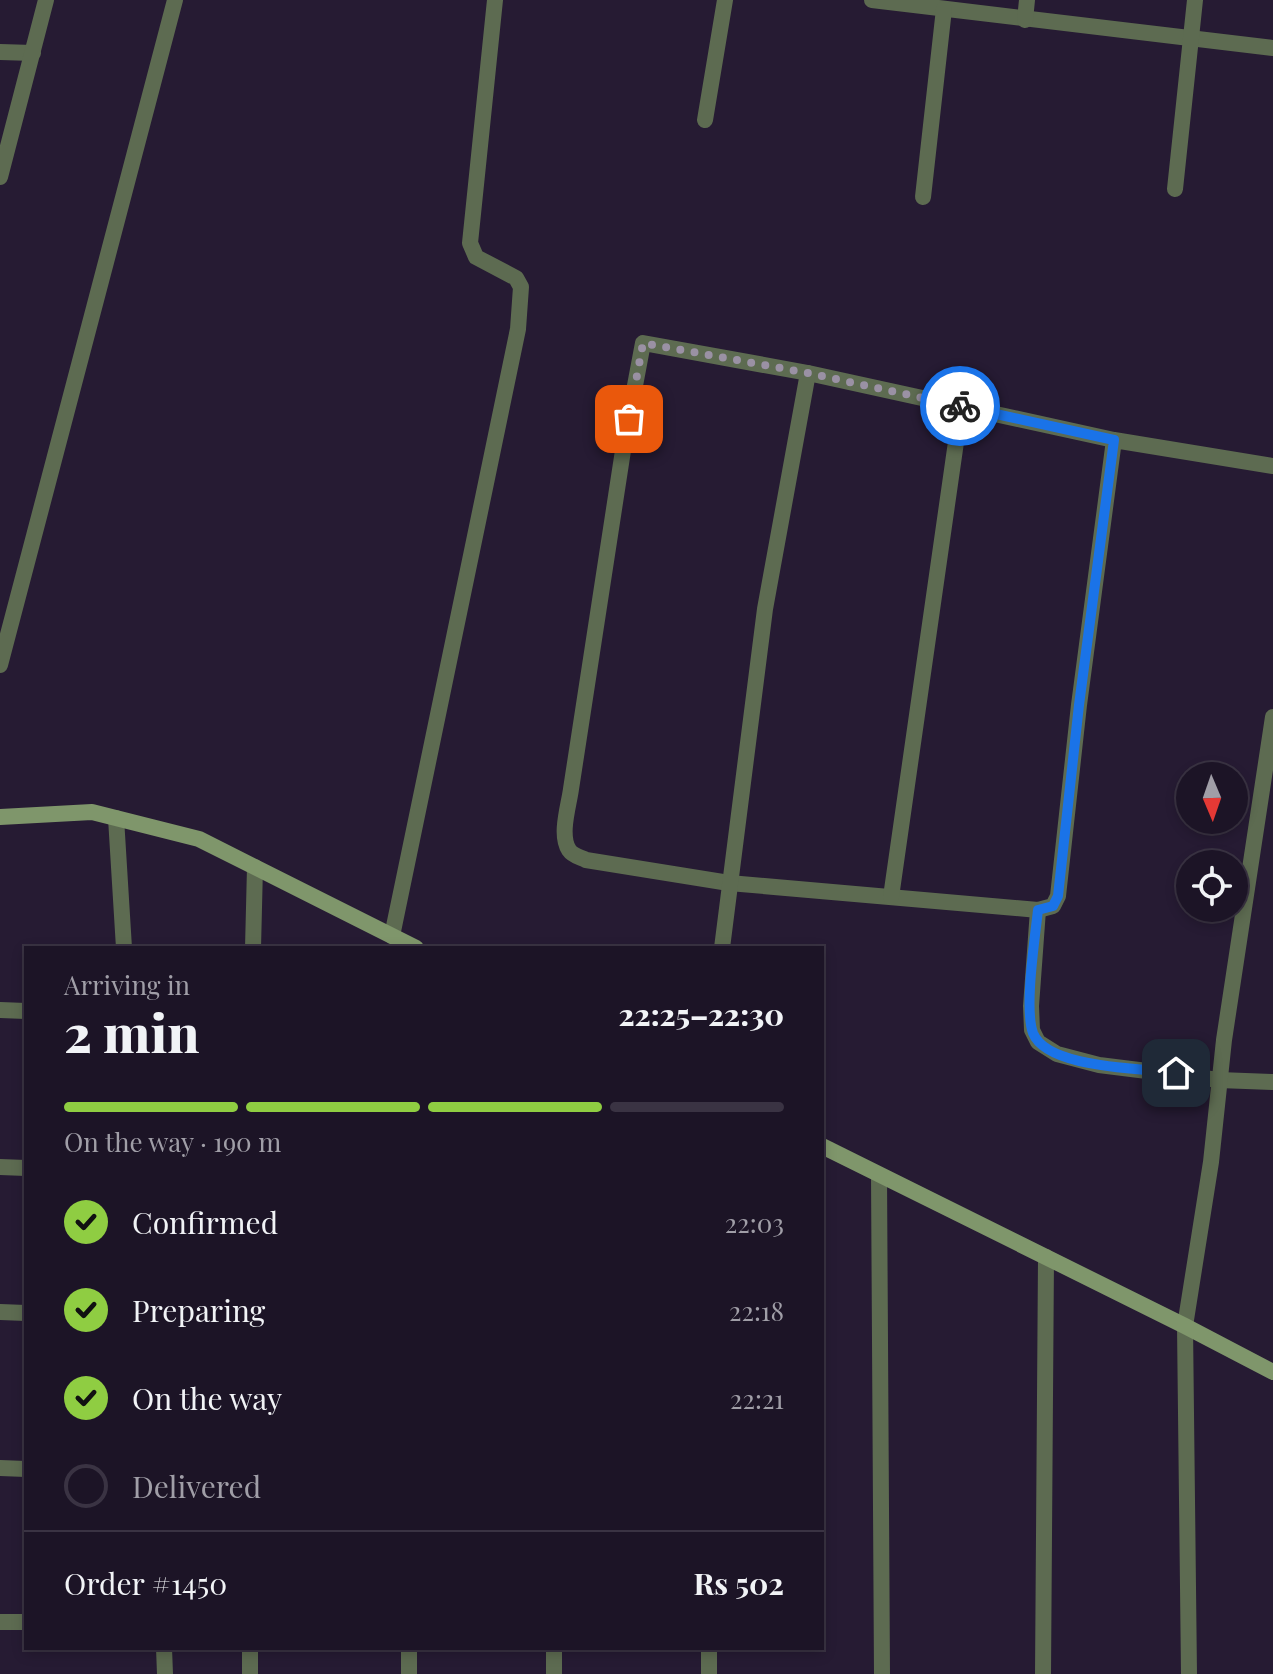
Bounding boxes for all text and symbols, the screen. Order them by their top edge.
courier [920,366,1000,446]
icon: bike [938,384,982,428]
pin [595,385,663,453]
icon: bag [607,397,651,441]
north arrow [1176,762,1248,834]
map controls [1176,762,1248,922]
button: locate [1176,850,1248,922]
text: Arriving in [64,967,190,1002]
text: 22:25–22:30 [618,994,784,1034]
text: 2 min [64,997,199,1066]
pin [1142,1039,1210,1107]
icon: home [1154,1051,1198,1095]
text: On the way · 190 m [64,1124,281,1159]
icon: check [64,1200,108,1244]
text: Confirmed [132,1202,278,1242]
text: 22:03 [725,1205,784,1240]
icon: check [64,1288,108,1332]
text: Preparing [132,1290,265,1330]
text: 22:18 [729,1293,784,1328]
icon: check [64,1376,108,1420]
text: On the way [132,1378,282,1418]
text: 22:21 [730,1381,784,1416]
text: Delivered [132,1466,261,1506]
text: Order #1450 [64,1563,227,1603]
text: Rs 502 [694,1563,784,1603]

